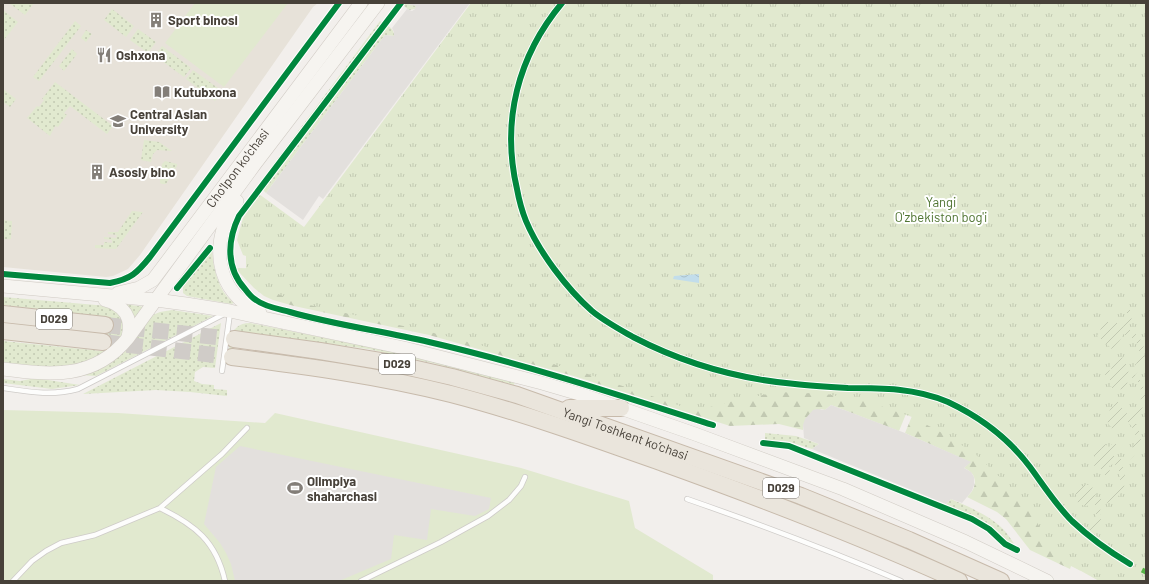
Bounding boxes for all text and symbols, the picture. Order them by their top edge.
building icon: Sport binosi [147,11,165,29]
place label: Sport binosi [168,12,238,28]
restaurant icon: Oshxona [95,46,113,64]
place label: Oshxona [116,47,166,63]
library icon: Kutubxona [153,83,171,101]
place label: Kutubxona [174,84,236,100]
place label: Central Asian University [130,106,207,137]
school or university icon: Central Asian University [109,112,127,130]
street label: Cho'lpon ko'chasi [202,125,272,210]
building icon: Asosiy bino [88,163,106,181]
place label: Asosiy bino [109,164,175,180]
park label: Yangi O'zbekiston bog'i [895,194,987,225]
road number: D029 [36,309,72,329]
road number: D029 [379,354,415,374]
street label: Yangi Toshkent ko‘chasi [560,404,690,463]
place label: Olimpiya shaharchasi [307,473,377,504]
road number: D029 [763,478,799,498]
sports icon: Olimpiya shaharchasi [286,479,304,497]

